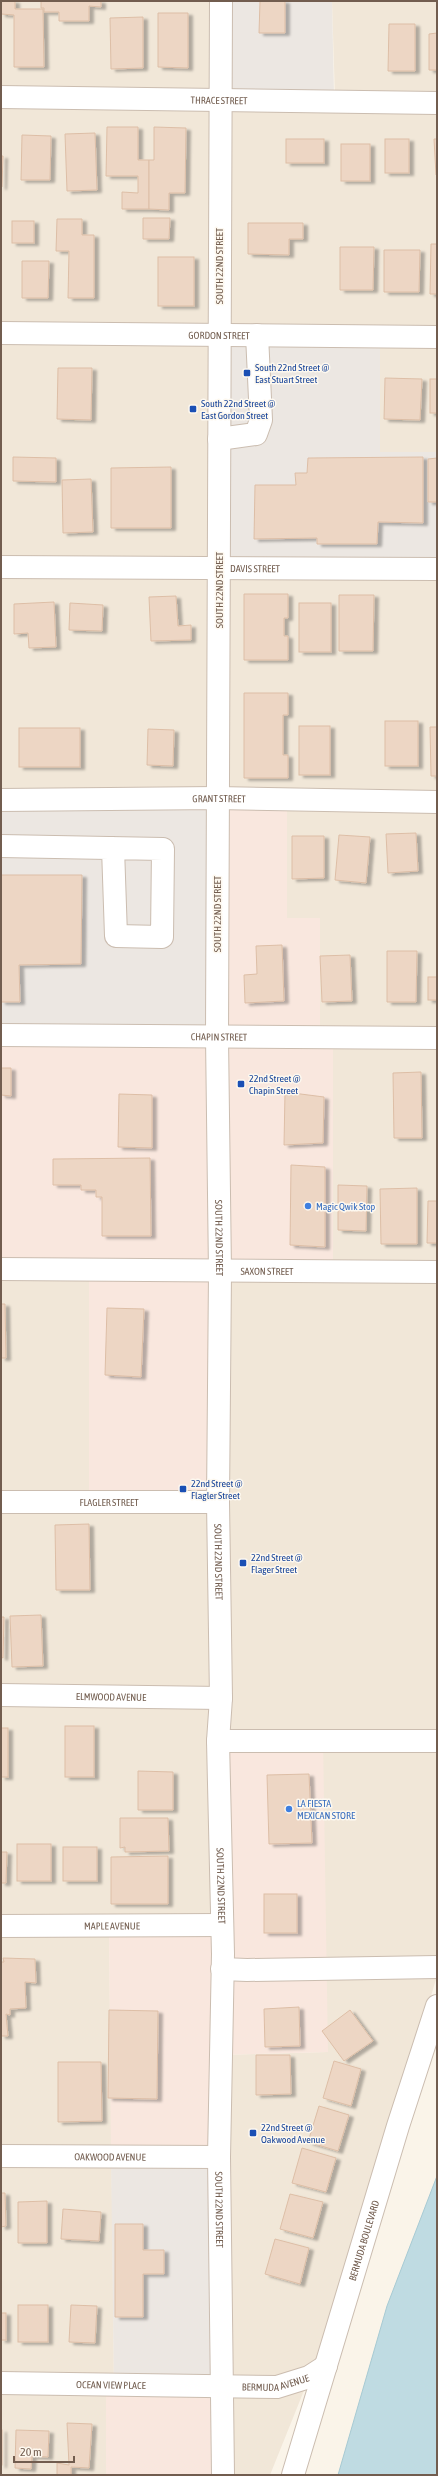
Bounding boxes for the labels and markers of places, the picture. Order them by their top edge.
place label: South 22nd Street @ East Stuart Street [255,362,329,385]
marker: South 22nd Street @ East Stuart Street [242,368,252,378]
place label: South 22nd Street @ East Gordon Street [201,398,275,421]
marker: South 22nd Street @ East Gordon Street [188,404,198,414]
place label: 22nd Street @ Chapin Street [249,1073,301,1096]
marker: 22nd Street @ Chapin Street [236,1079,246,1089]
marker: Magic Qwik Stop [303,1201,313,1211]
place label: Magic Qwik Stop [316,1201,376,1212]
place label: 22nd Street @ Flagler Street [191,1478,243,1501]
marker: 22nd Street @ Flagler Street [178,1484,188,1494]
place label: 22nd Street @ Flager Street [251,1552,303,1575]
marker: 22nd Street @ Flager Street [238,1558,248,1568]
place label: LA FIESTA MEXICAN STORE [297,1798,356,1821]
marker: LA FIESTA MEXICAN STORE [284,1804,294,1814]
place label: 22nd Street @ Oakwood Avenue [261,2122,325,2145]
marker: 22nd Street @ Oakwood Avenue [248,2128,258,2138]

